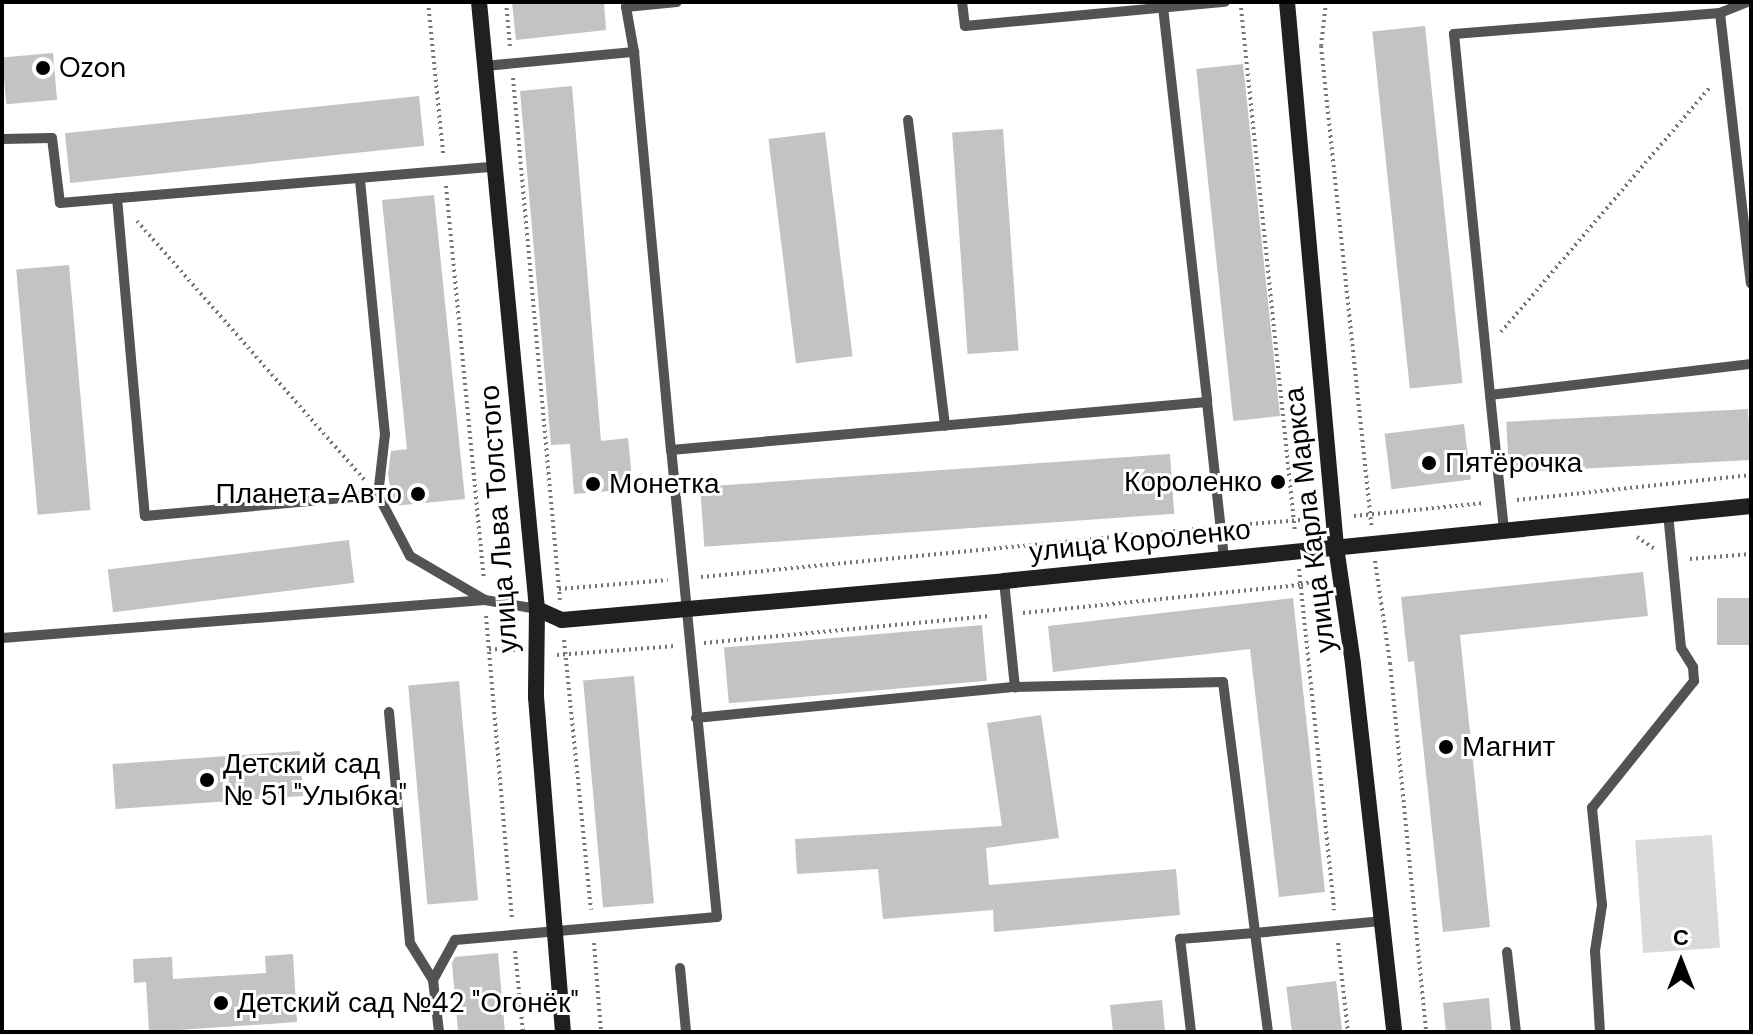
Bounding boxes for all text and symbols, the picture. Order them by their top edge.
place label: Ozon [59,51,126,85]
marker: Ozon [34,59,52,77]
street label: улица Льва Толстого [473,384,525,654]
street label: улица Карла Маркса [1277,385,1343,655]
place label: Пятёрочка [1445,446,1582,480]
marker: Пятёрочка [1420,454,1438,472]
place label: Короленко [1124,465,1262,499]
place label: Монетка [609,467,720,501]
marker: Короленко [1269,473,1287,491]
marker: Монетка [584,475,602,493]
place label: Планета-Авто [216,477,402,511]
marker: Планета-Авто [409,485,427,503]
street label: улица Короленко [1028,513,1252,569]
place label: Магнит [1462,730,1555,764]
marker: Магнит [1437,738,1455,756]
place label: Детский сад № 51 "Улыбка" [223,747,407,813]
marker: Детский сад № 51 "Улыбка" [198,771,216,789]
north arrow [1641,922,1721,1002]
text: С [1673,923,1689,952]
place label: Детский сад №42 "Огонёк" [237,986,579,1020]
marker: Детский сад №42 "Огонёк" [212,994,230,1012]

